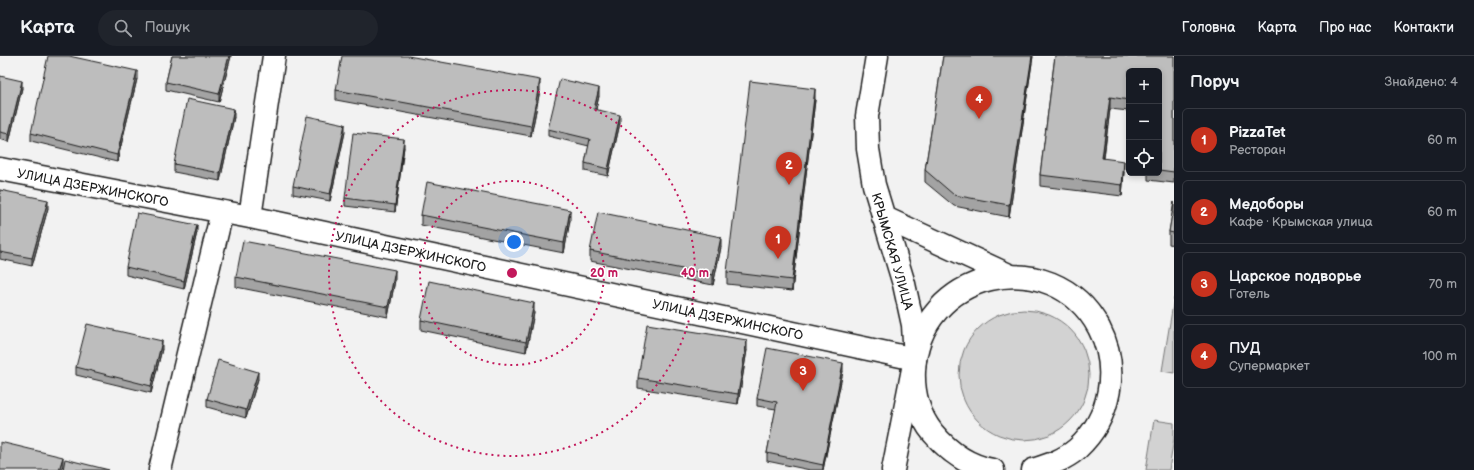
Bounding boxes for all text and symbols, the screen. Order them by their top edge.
search box [98,10,378,46]
text: Карта [20,16,74,39]
icon: search [112,17,134,39]
text: Пошук [144,18,190,37]
text: Головна [1182,19,1235,36]
text: Карта [1257,19,1297,36]
text: Про нас [1319,19,1371,36]
text: Контакти [1393,19,1454,36]
map controls [1126,68,1162,176]
button: + [1126,68,1162,104]
text: Поруч [1190,72,1240,92]
text: Знайдено: 4 [1385,74,1458,90]
pin: 4 [966,86,992,119]
button: − [1126,104,1162,140]
text: PizzaTet [1229,123,1286,142]
text: 1 [1201,132,1207,148]
text: 60 m [1427,132,1457,148]
button: locate [1126,140,1162,176]
text: Ресторан [1229,142,1286,158]
pin: 2 [776,152,802,185]
street label: УЛИЦА ДЗЕРЖИНСКОГО [16,165,170,211]
street label: КРЫМСКАЯ УЛИЦА [868,191,916,312]
text: Медоборы [1229,195,1304,214]
text: 2 [1200,204,1208,220]
text: 60 m [1427,204,1457,220]
text: Кафе · Крымская улица [1229,214,1373,230]
pin: 1 [765,226,791,259]
street label: УЛИЦА ДЗЕРЖИНСКОГО [334,228,488,276]
your location [504,232,524,252]
centre of rings [505,266,519,280]
text: 20 m [590,266,618,281]
text: 40 m [681,266,709,281]
text: Царское подворье [1229,267,1361,286]
text: 3 [1200,276,1208,292]
text: 70 m [1429,276,1457,292]
text: Готель [1229,286,1270,302]
street label: УЛИЦА ДЗЕРЖИНСКОГО [651,296,805,344]
text: ПУД [1229,339,1260,358]
text: 4 [1200,348,1208,364]
text: 100 m [1422,348,1457,364]
pin: 3 [790,358,816,391]
text: Супермаркет [1229,358,1310,374]

